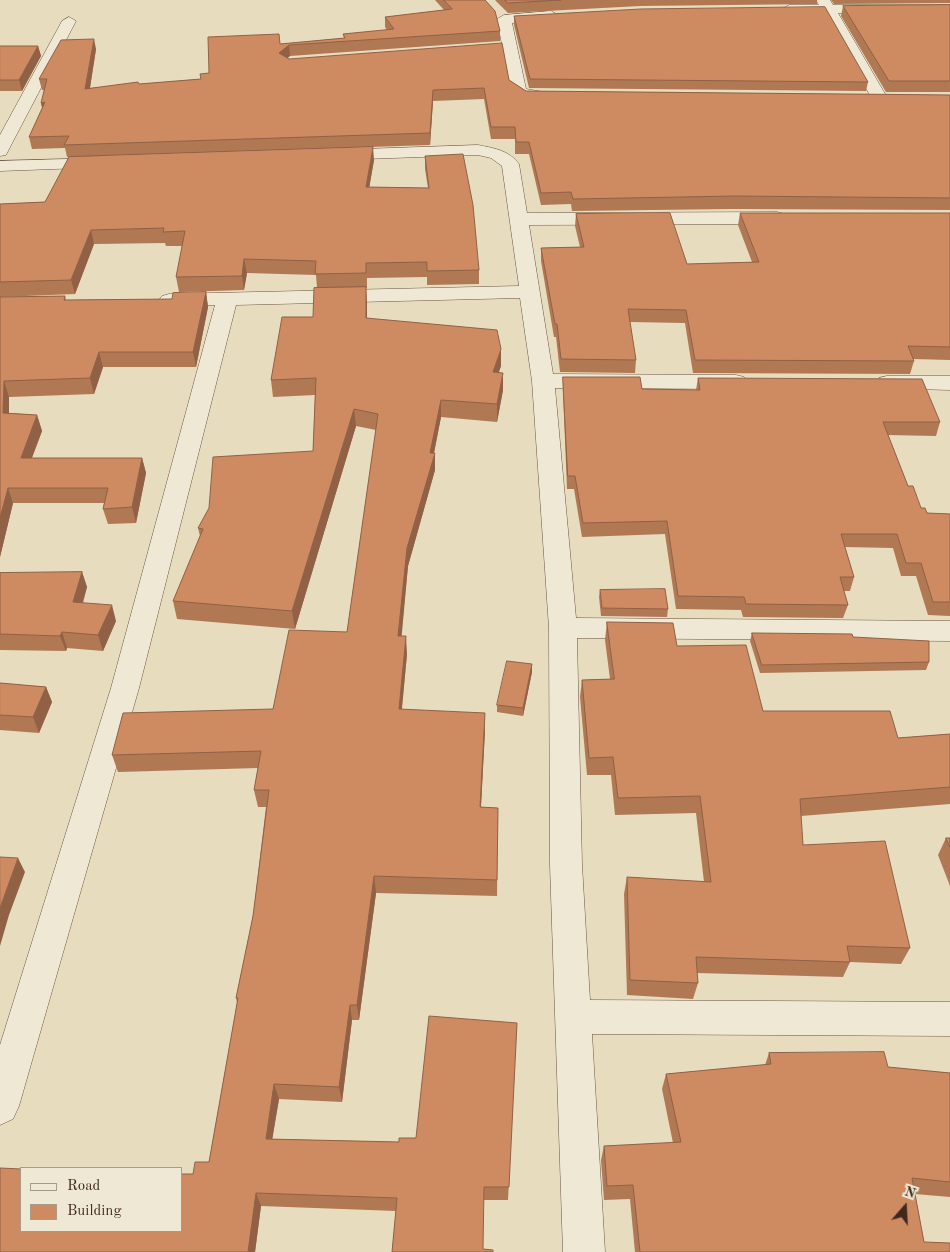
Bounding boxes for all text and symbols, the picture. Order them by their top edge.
legend [20,1167,182,1232]
text: Road [67,1179,100,1194]
north arrow [880,1182,930,1232]
text: N [903,1184,917,1201]
text: Building [67,1204,122,1219]

